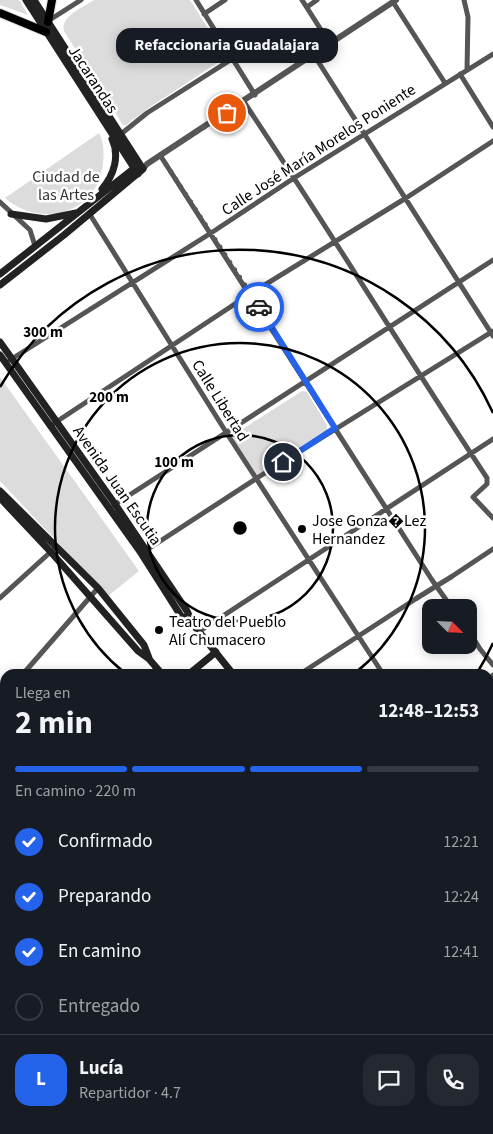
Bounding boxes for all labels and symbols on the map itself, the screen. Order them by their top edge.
callout: Refaccionaria Guadalajara [116,28,338,63]
street label: Jacarandas [63,41,123,118]
street label: Calle José María Morelos Poniente [217,79,420,221]
pin [206,92,248,134]
park label: Ciudad de las Artes [32,166,100,206]
courier [234,282,284,332]
text: 300 m [23,322,63,343]
street label: Calle Libertad [186,355,254,446]
text: 200 m [89,387,129,408]
street label: Avenida Juan Escutia [68,421,167,550]
pin [262,441,304,483]
text: 100 m [154,452,194,473]
place label: Jose Gonza�Lez Hernandez [312,510,426,550]
centre of rings [231,519,249,537]
marker: Jose Gonza�Lez Hernandez [296,523,308,535]
north arrow [422,599,478,654]
place label: Teatro del Pueblo Alí Chumacero [169,611,286,651]
marker: Teatro del Pueblo Alí Chumacero [153,624,165,636]

